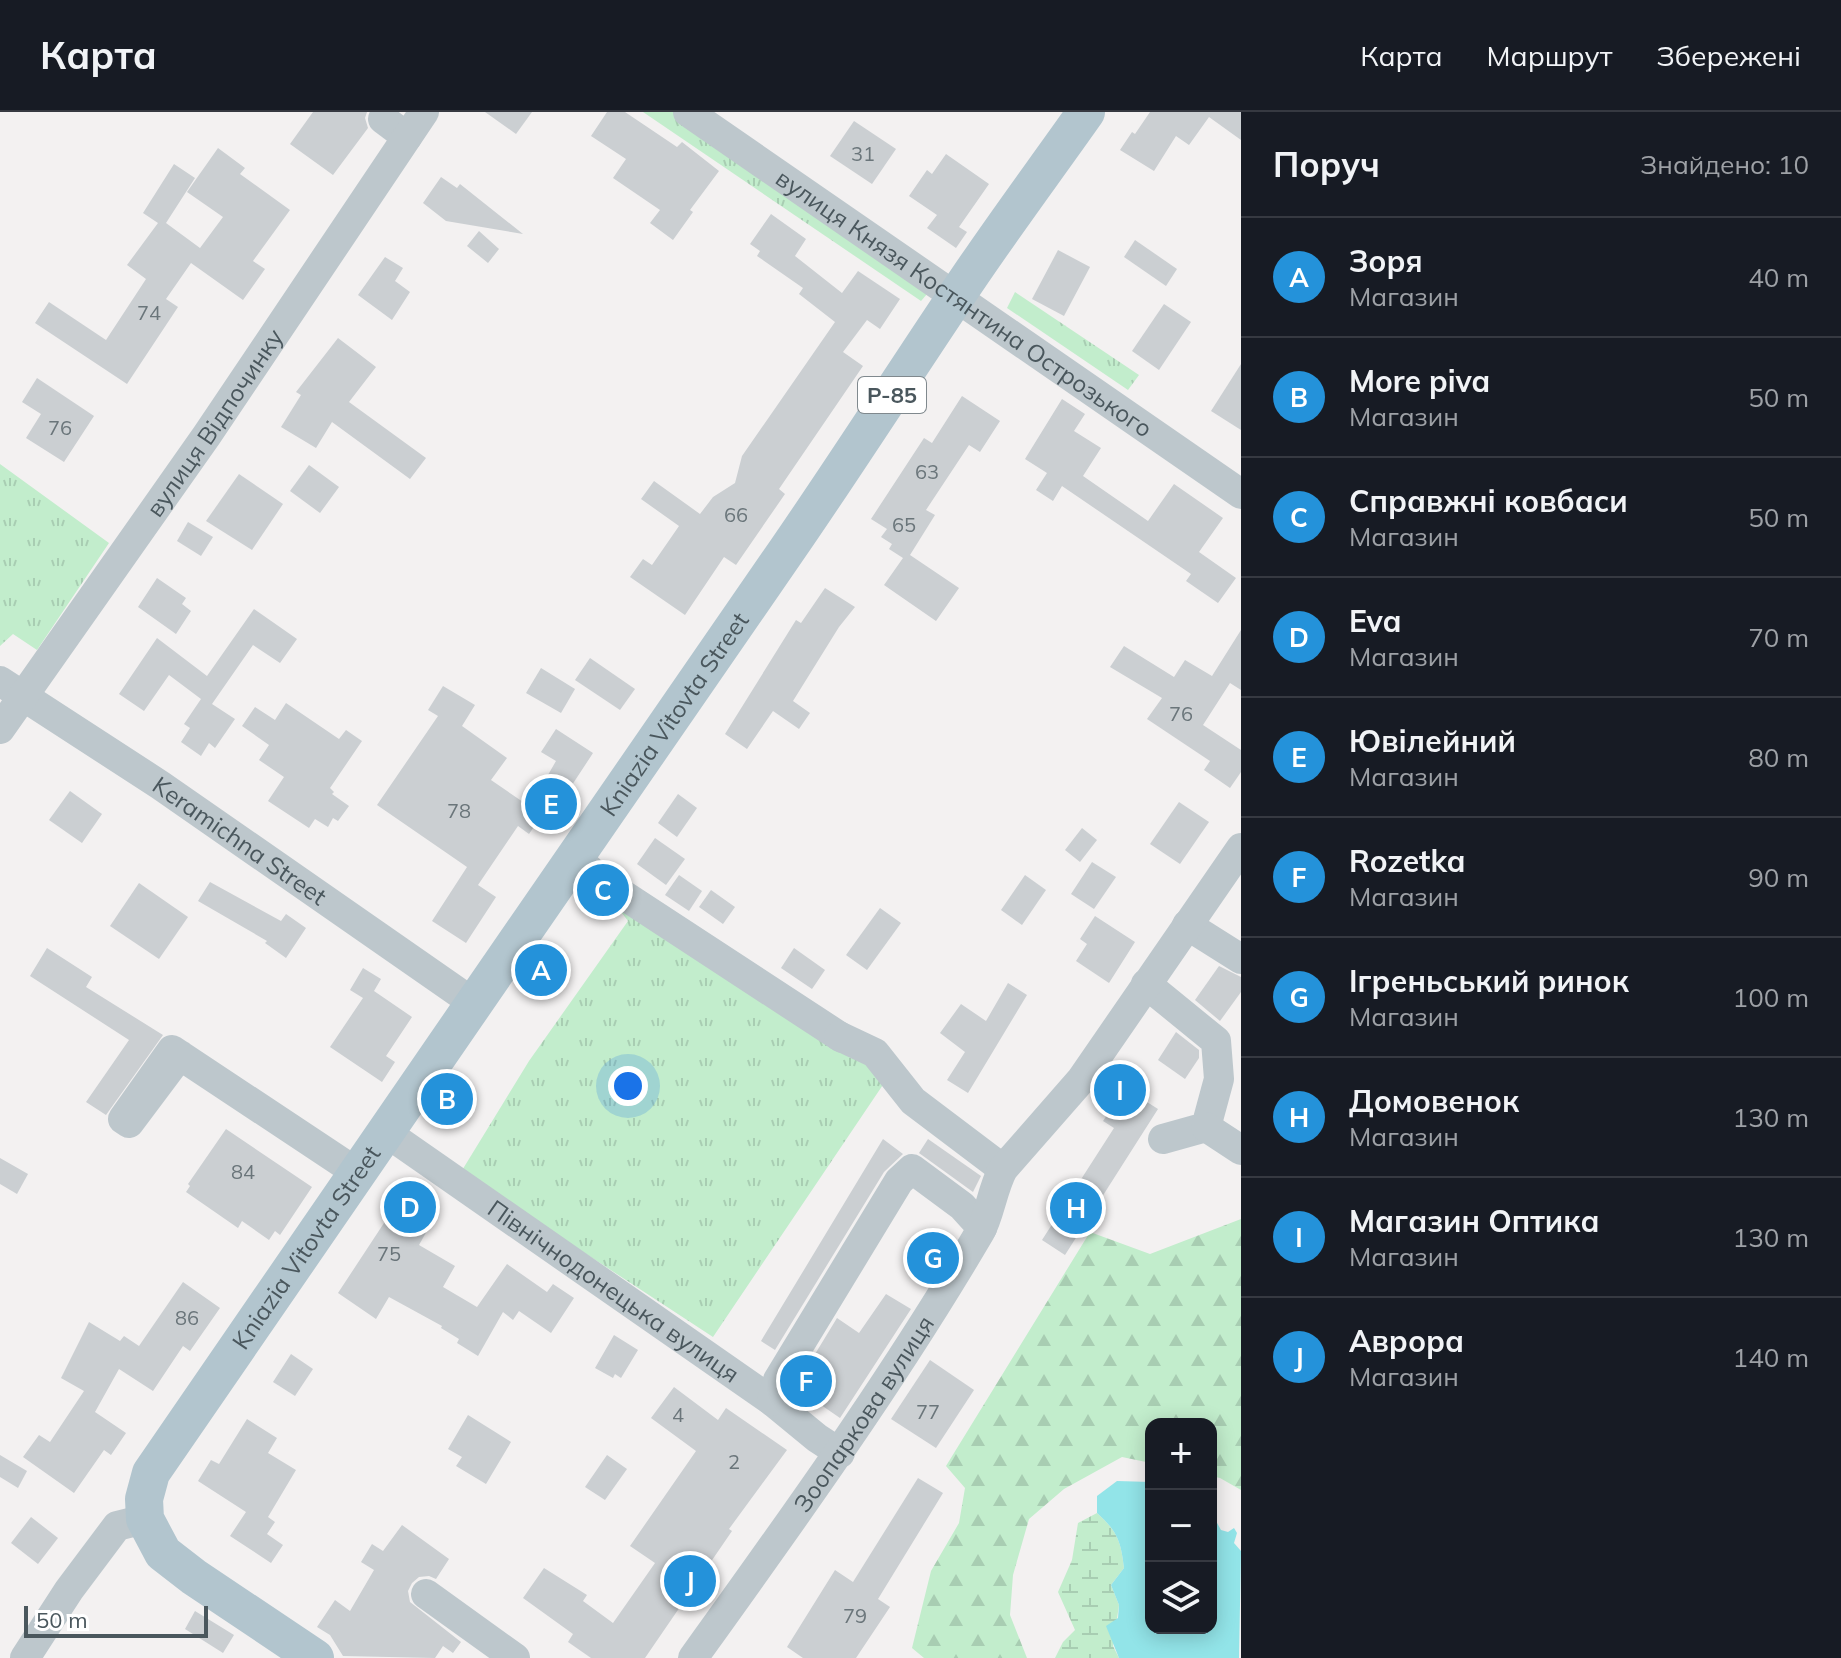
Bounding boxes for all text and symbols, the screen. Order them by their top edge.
text: Карта [40,31,157,79]
text: Карта [1360,38,1443,73]
text: Маршрут [1487,38,1612,73]
text: Збережені [1656,38,1801,73]
house number: 31 [851,141,875,166]
text: Поруч [1273,143,1380,186]
text: Знайдено: 10 [1640,148,1809,181]
street label: вулиця Князя Костянтина Острозького [770,162,1158,443]
text: Зоря [1349,242,1423,280]
text: A [1289,261,1309,294]
text: 40 m [1748,261,1809,294]
text: Магазин [1349,280,1459,313]
house number: 74 [137,300,161,325]
street label: вулиця Відпочинку [139,323,289,522]
text: More piva [1349,362,1490,400]
road number: Р-85 [858,377,926,413]
text: B [1290,381,1308,414]
text: 50 m [1748,381,1809,414]
text: Магазин [1349,400,1459,433]
house number: 76 [48,415,72,440]
house number: 63 [915,459,939,484]
text: Справжні ковбаси [1349,482,1628,520]
text: C [1290,501,1308,534]
text: 50 m [1748,501,1809,534]
house number: 66 [724,502,748,527]
house number: 65 [892,512,916,537]
text: Магазин [1349,520,1459,553]
text: Eva [1349,602,1401,640]
street label: Kniazia Vitovta Street [593,606,755,822]
text: D [1289,621,1309,654]
text: 70 m [1748,621,1809,654]
text: Магазин [1349,640,1459,673]
house number: 76 [1169,701,1193,726]
text: Ювілейний [1349,722,1516,760]
text: E [1291,741,1307,774]
text: 80 m [1748,741,1809,774]
text: Магазин [1349,760,1459,793]
street label: Keramichna Street [147,770,332,911]
pin: E [525,774,577,834]
house number: 78 [447,798,471,823]
text: Rozetka [1349,842,1465,880]
pin: C [577,860,629,920]
text: F [1292,861,1306,894]
text: 90 m [1748,861,1809,894]
text: Магазин [1349,880,1459,913]
pin: A [515,940,567,1000]
text: Ігреньський ринок [1349,962,1629,1000]
text: G [1289,981,1309,1014]
text: 100 m [1733,981,1809,1014]
text: Магазин [1349,1000,1459,1033]
pin: I [1094,1060,1146,1120]
your location [608,1066,648,1106]
pin: B [421,1069,473,1129]
text: Домовенок [1349,1082,1519,1120]
text: H [1289,1101,1309,1134]
text: 130 m [1733,1101,1809,1134]
text: Магазин [1349,1120,1459,1153]
street label: Kniazia Vitovta Street [225,1139,387,1355]
house number: 84 [231,1159,255,1184]
pin: D [384,1177,436,1237]
pin: H [1050,1178,1102,1238]
street label: Північнодонецька вулиця [482,1193,745,1389]
text: Магазин Оптика [1349,1202,1599,1240]
text: I [1295,1221,1303,1254]
text: 130 m [1733,1221,1809,1254]
pin: G [907,1228,959,1288]
text: Магазин [1349,1240,1459,1273]
house number: 75 [377,1241,401,1266]
house number: 86 [175,1305,199,1330]
street label: Зоопаркова вулиця [787,1310,940,1518]
text: Аврора [1349,1322,1464,1360]
text: J [1294,1341,1304,1374]
text: 140 m [1733,1341,1809,1374]
pin: F [780,1351,832,1411]
text: Магазин [1349,1360,1459,1393]
house number: 77 [916,1399,940,1424]
house number: 4 [672,1402,684,1427]
map controls [1145,1418,1217,1634]
button: + [1145,1418,1217,1490]
house number: 2 [728,1449,740,1474]
button: − [1145,1490,1217,1562]
pin: J [664,1551,716,1611]
button: layers [1145,1562,1217,1634]
scale bar [24,1602,208,1638]
house number: 79 [843,1603,867,1628]
text: 50 m [36,1606,87,1634]

